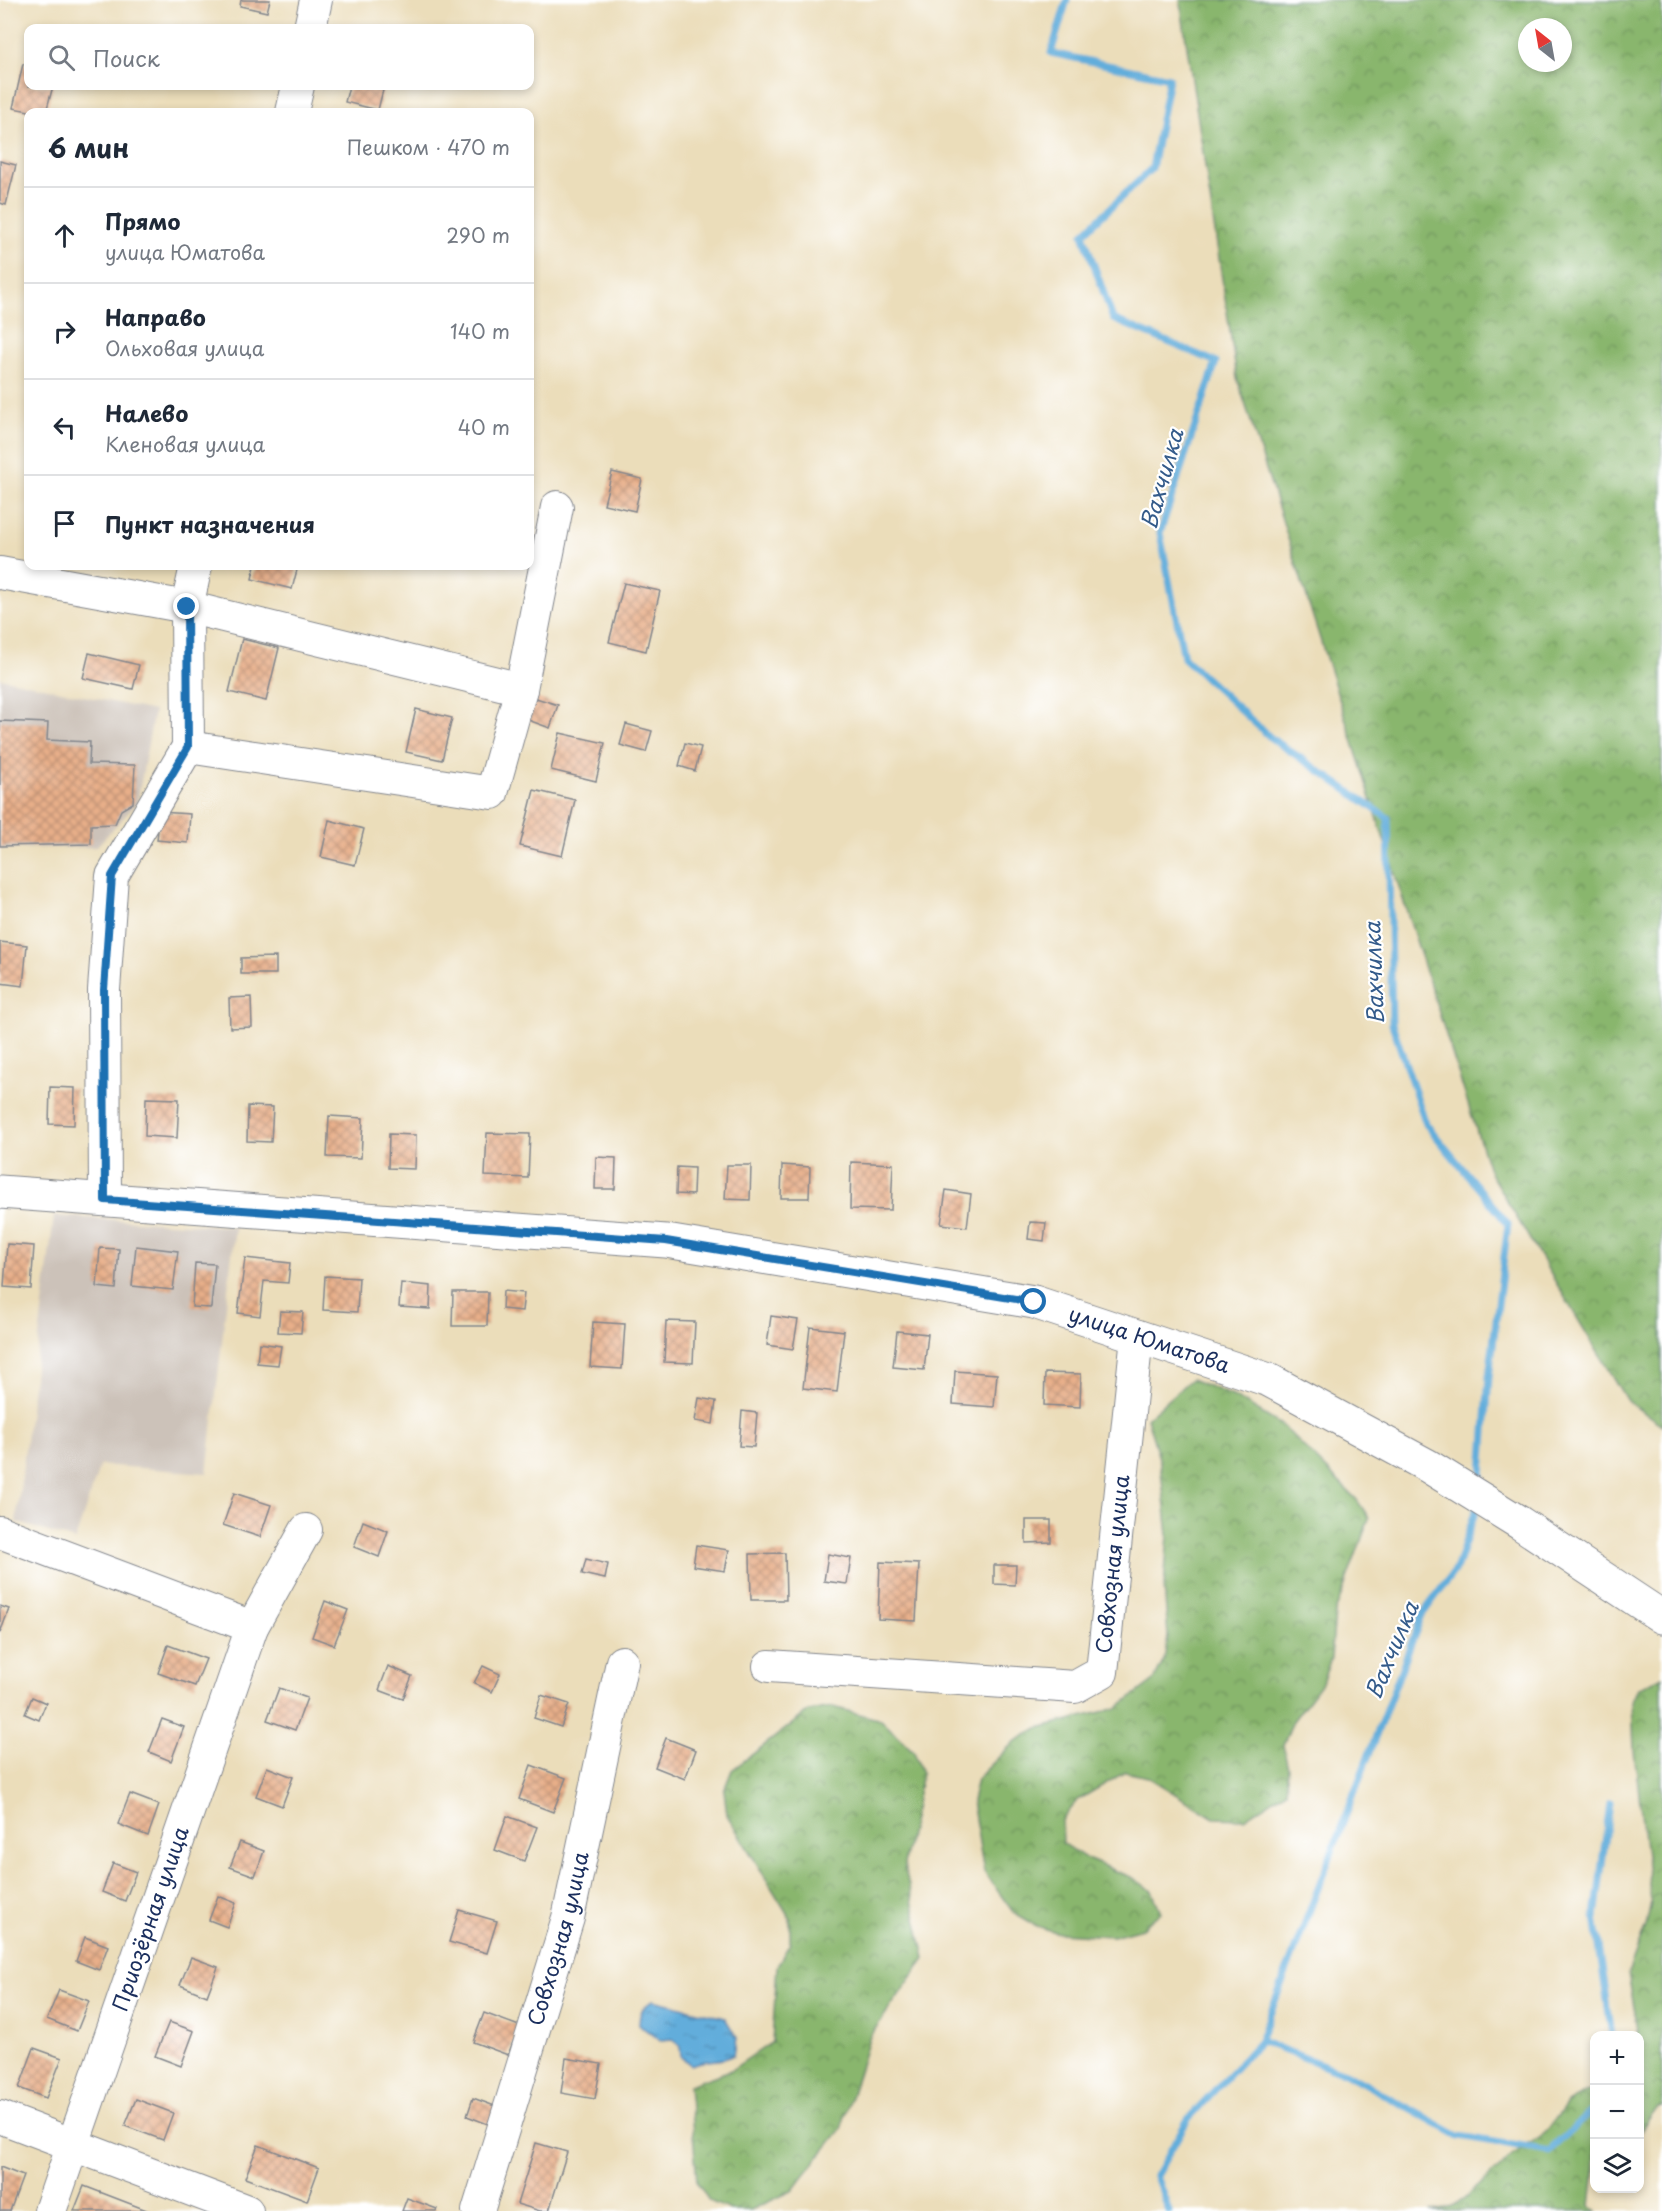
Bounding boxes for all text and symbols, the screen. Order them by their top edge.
north arrow [1518,18,1572,72]
search box [24,24,534,90]
icon: search [45,41,78,74]
text: Поиск [93,41,160,74]
text: 6 мин [48,128,129,167]
text: Пешком · 470 m [347,132,510,162]
text: Прямо [105,204,180,237]
icon: ahead [48,219,81,252]
text: 290 m [446,220,510,250]
text: улица Юматова [105,237,265,267]
text: Направо [105,300,206,333]
icon: right [48,315,81,348]
text: 140 m [450,316,510,346]
text: Ольховая улица [105,333,264,363]
text: Налево [105,396,188,429]
icon: left [48,411,81,444]
text: 40 m [458,412,510,442]
water label: Вахчилка [1131,423,1191,533]
text: Кленовая улица [105,429,265,459]
icon: arrive [48,507,81,540]
text: Пункт назначения [105,507,315,540]
route end [173,593,199,619]
water label: Вахчилка [1354,920,1391,1025]
route start [1020,1288,1046,1314]
street label: улица Юматова [1065,1297,1234,1380]
street label: Совхозная улица [1086,1472,1137,1655]
water label: Вахчилка [1355,1594,1426,1703]
street label: Приозёрная улица [102,1821,196,2015]
street label: Совхозная улица [518,1848,596,2029]
map controls [1590,2031,1644,2193]
button: + [1590,2031,1644,2085]
button: − [1590,2085,1644,2139]
button: layers [1590,2139,1644,2193]

